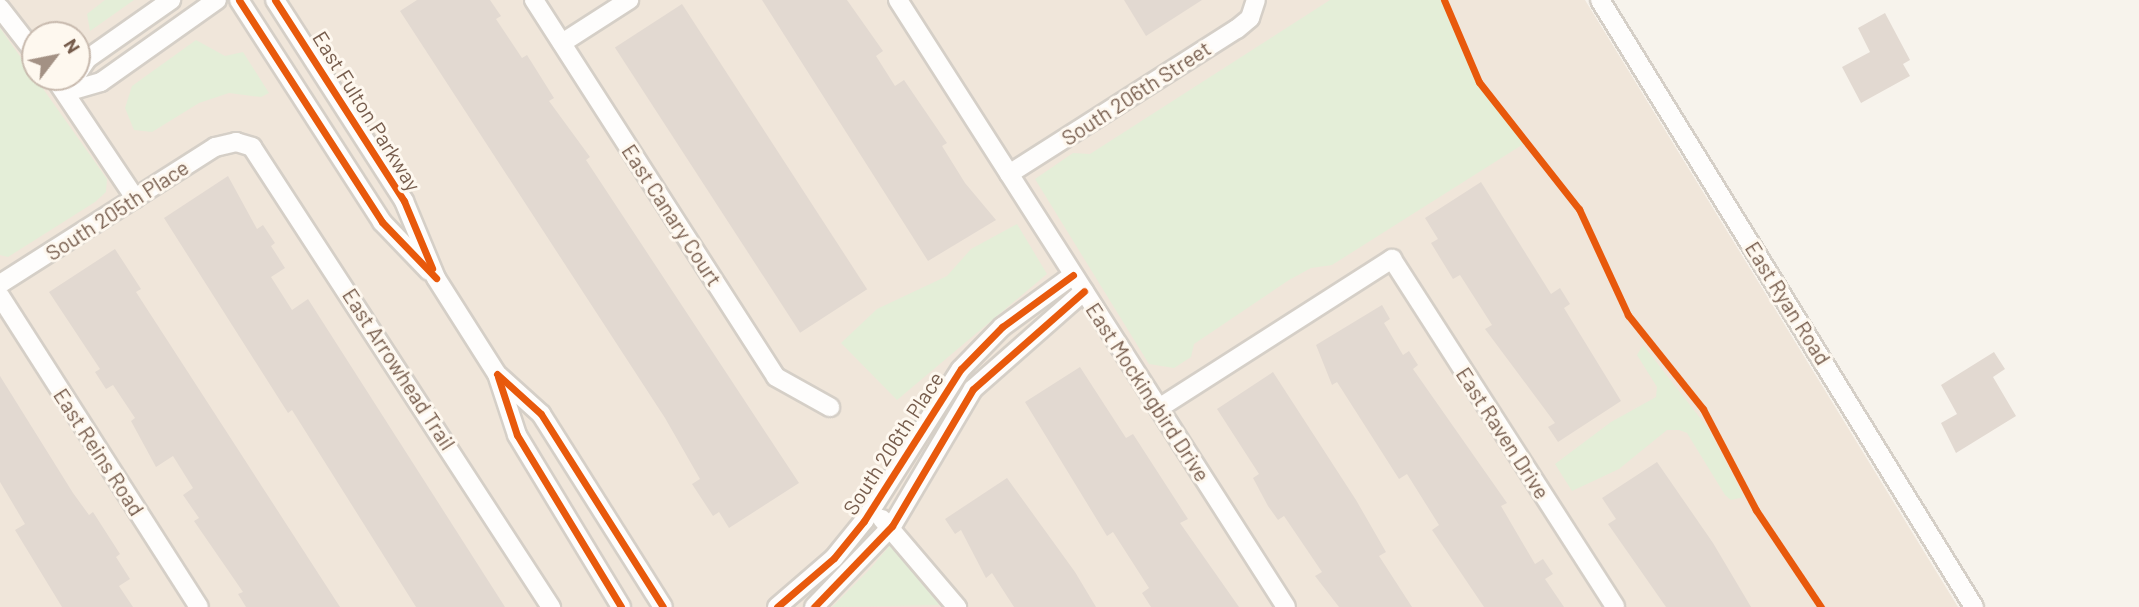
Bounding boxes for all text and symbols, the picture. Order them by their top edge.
north arrow [21,21,91,91]
street label: East Fulton Parkway [308,26,426,196]
text: N [59,34,86,57]
street label: South 206th Street [1057,35,1215,151]
street label: East Canary Court [617,139,727,291]
street label: South 205th Place [41,154,193,266]
street label: East Ryan Road [1740,237,1836,369]
street label: East Arrowhead Trail [337,284,461,454]
street label: East Mockingbird Drive [1081,298,1215,486]
street label: East Raven Drive [1451,362,1555,504]
street label: South 206th Place [837,367,949,519]
street label: East Reins Road [48,384,150,520]

